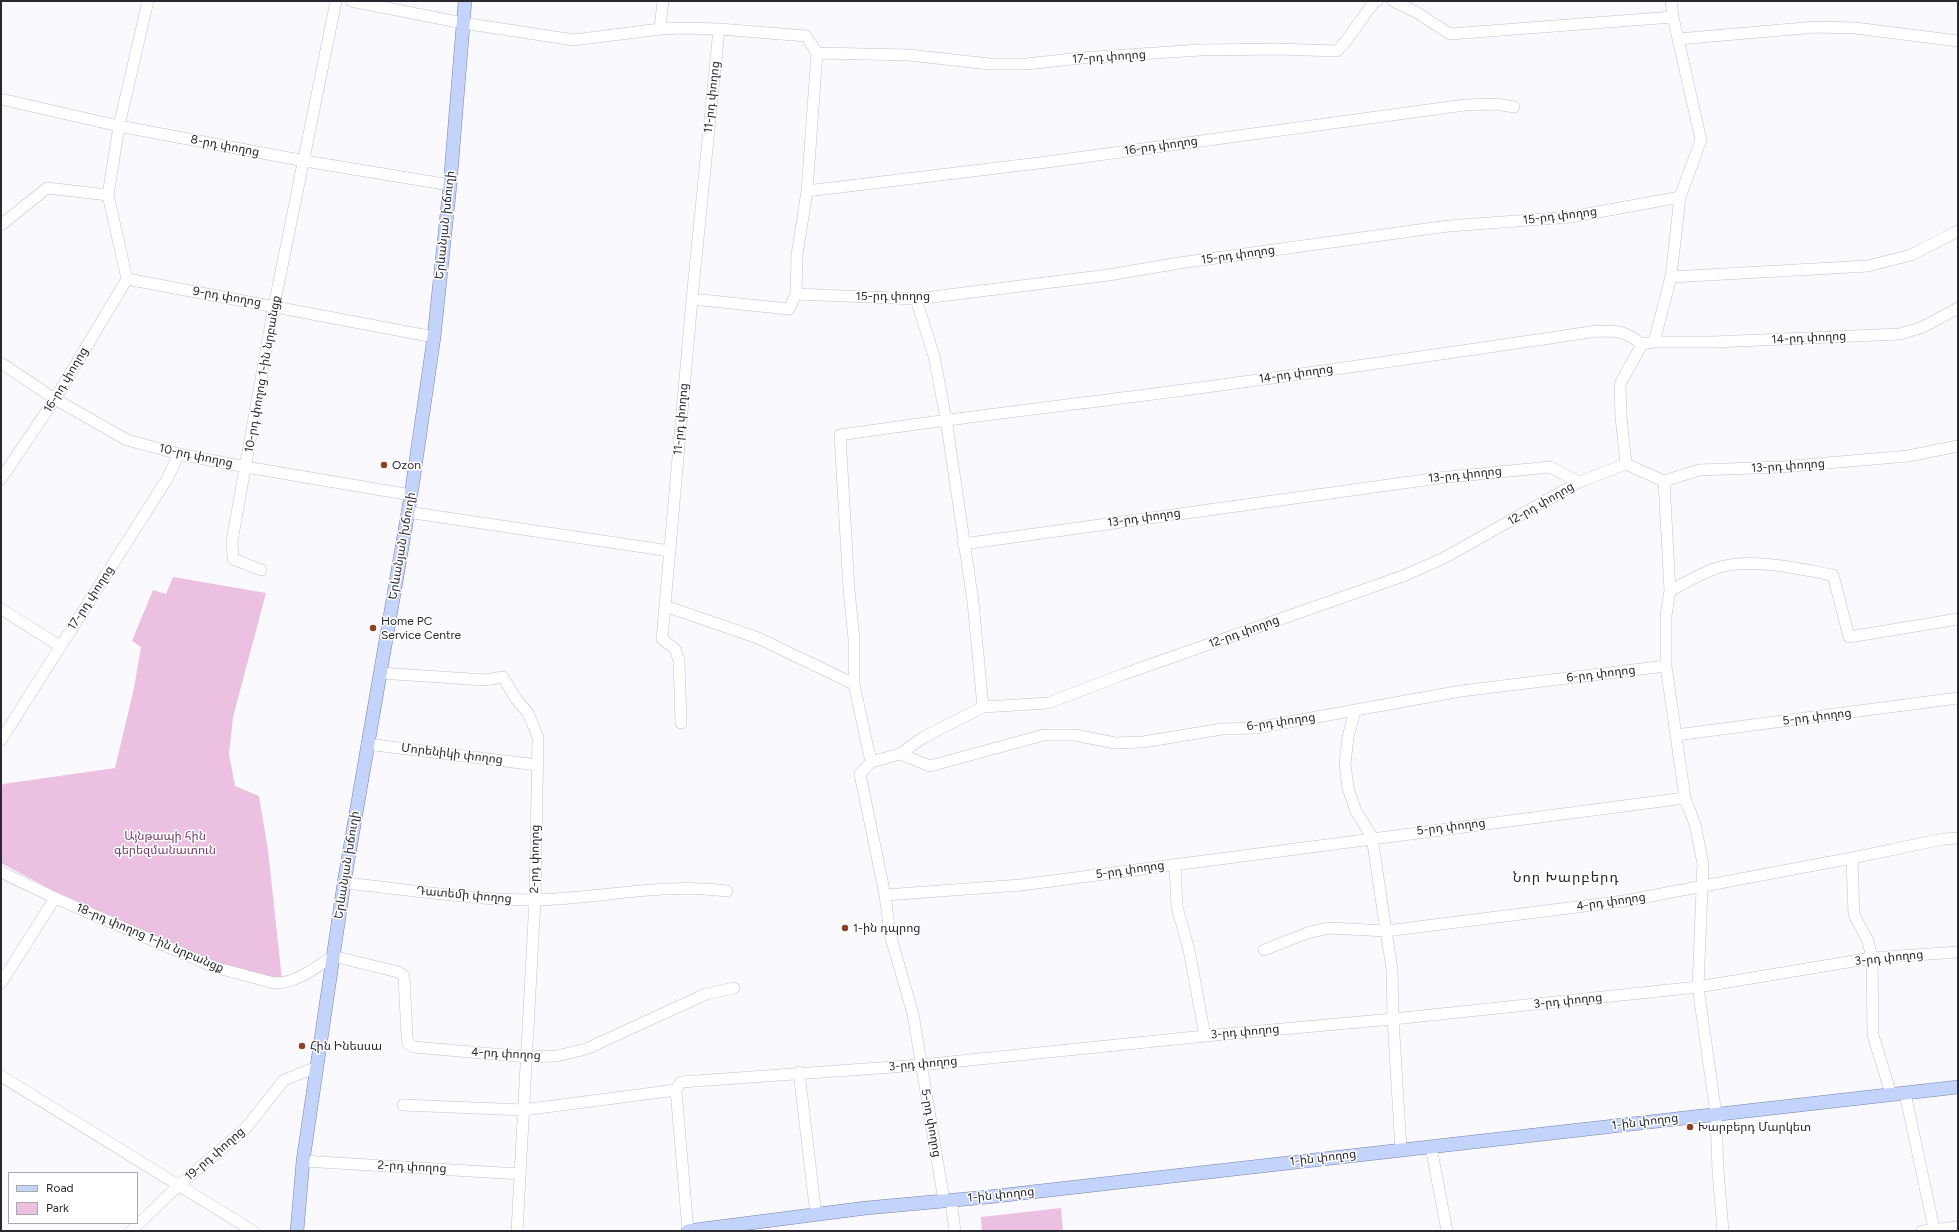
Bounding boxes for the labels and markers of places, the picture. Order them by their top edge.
place label: Ozon [392,458,421,472]
marker: Ozon [379,460,389,470]
place label: Home PC Service Centre [381,614,461,642]
marker: Home PC Service Centre [368,623,378,633]
place label: 1-ին դպրոց [853,921,921,935]
marker: 1-ին դպրոց [840,923,850,933]
place label: Հին Ինեսսա [310,1039,382,1053]
marker: Հին Ինեսսա [297,1041,307,1051]
place label: Խարբերդ Մարկետ [1698,1120,1811,1134]
marker: Խարբերդ Մարկետ [1685,1122,1695,1132]

